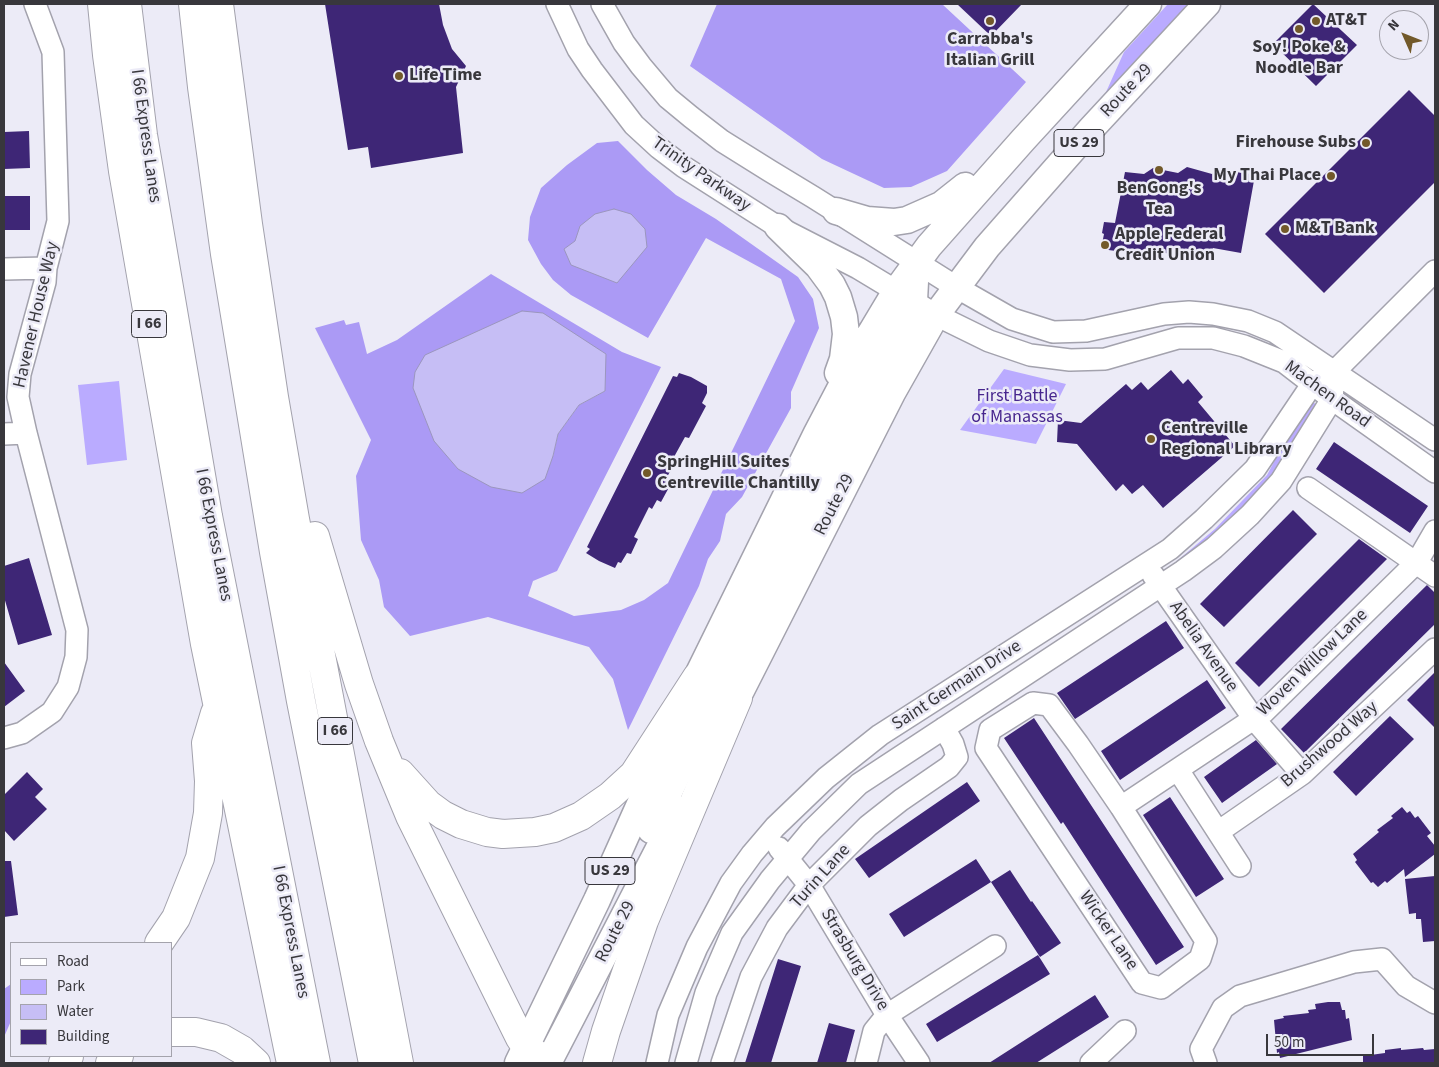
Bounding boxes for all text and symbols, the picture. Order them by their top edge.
place label: AT&T [1326,10,1367,32]
north arrow [1379,10,1429,60]
marker: Carrabba's Italian Grill [984,15,996,27]
marker: AT&T [1310,15,1322,27]
text: N [1384,15,1404,36]
marker: Soy! Poke & Noodle Bar [1293,23,1305,35]
place label: Carrabba's Italian Grill [946,29,1034,72]
place label: Soy! Poke & Noodle Bar [1252,37,1346,80]
street label: Route 29 [1097,60,1157,122]
place label: Life Time [409,65,482,87]
street label: I 66 Express Lanes [125,68,165,204]
marker: Life Time [393,70,405,82]
road number: US 29 [1054,130,1104,156]
place label: Firehouse Subs [1235,132,1356,154]
street label: Trinity Parkway [647,133,755,217]
marker: Firehouse Subs [1360,137,1372,149]
marker: BenGong's Tea [1153,164,1165,176]
place label: My Thai Place [1213,165,1321,187]
marker: My Thai Place [1325,170,1337,182]
place label: BenGong's Tea [1117,178,1201,220]
place label: M&T Bank [1295,218,1375,240]
marker: M&T Bank [1279,223,1291,235]
place label: Apple Federal Credit Union [1115,224,1223,266]
marker: Apple Federal Credit Union [1099,239,1111,251]
street label: Havener House Way [10,240,64,390]
road number: I 66 [132,310,166,338]
street label: Machen Road [1280,357,1374,433]
park label: First Battle of Manassas [971,386,1063,428]
place label: Centreville Regional Library [1161,418,1292,460]
marker: Centreville Regional Library [1145,433,1157,445]
place label: SpringHill Suites Centreville Chantilly [657,452,820,494]
street label: I 66 Express Lanes [190,467,236,603]
marker: SpringHill Suites Centreville Chantilly [641,467,653,479]
street label: Route 29 [810,471,860,539]
street label: Abelia Avenue [1164,597,1242,697]
street label: Woven Willow Lane [1253,605,1373,721]
street label: Saint Germain Drive [888,636,1026,736]
street label: Brushwood Way [1277,697,1383,793]
road number: I 66 [318,718,352,744]
street label: Turin Lane [786,840,856,914]
road number: US 29 [585,858,635,884]
street label: I 66 Express Lanes [267,864,313,1000]
street label: Wicker Lane [1074,887,1142,975]
street label: Route 29 [591,898,641,966]
street label: Strasburg Drive [815,905,893,1015]
legend [10,942,172,1057]
text: Road [57,951,89,972]
text: Park [57,976,85,997]
text: Water [57,1001,93,1022]
scale bar [1269,1024,1376,1056]
text: Building [57,1026,109,1047]
text: 50 m [1274,1032,1304,1053]

